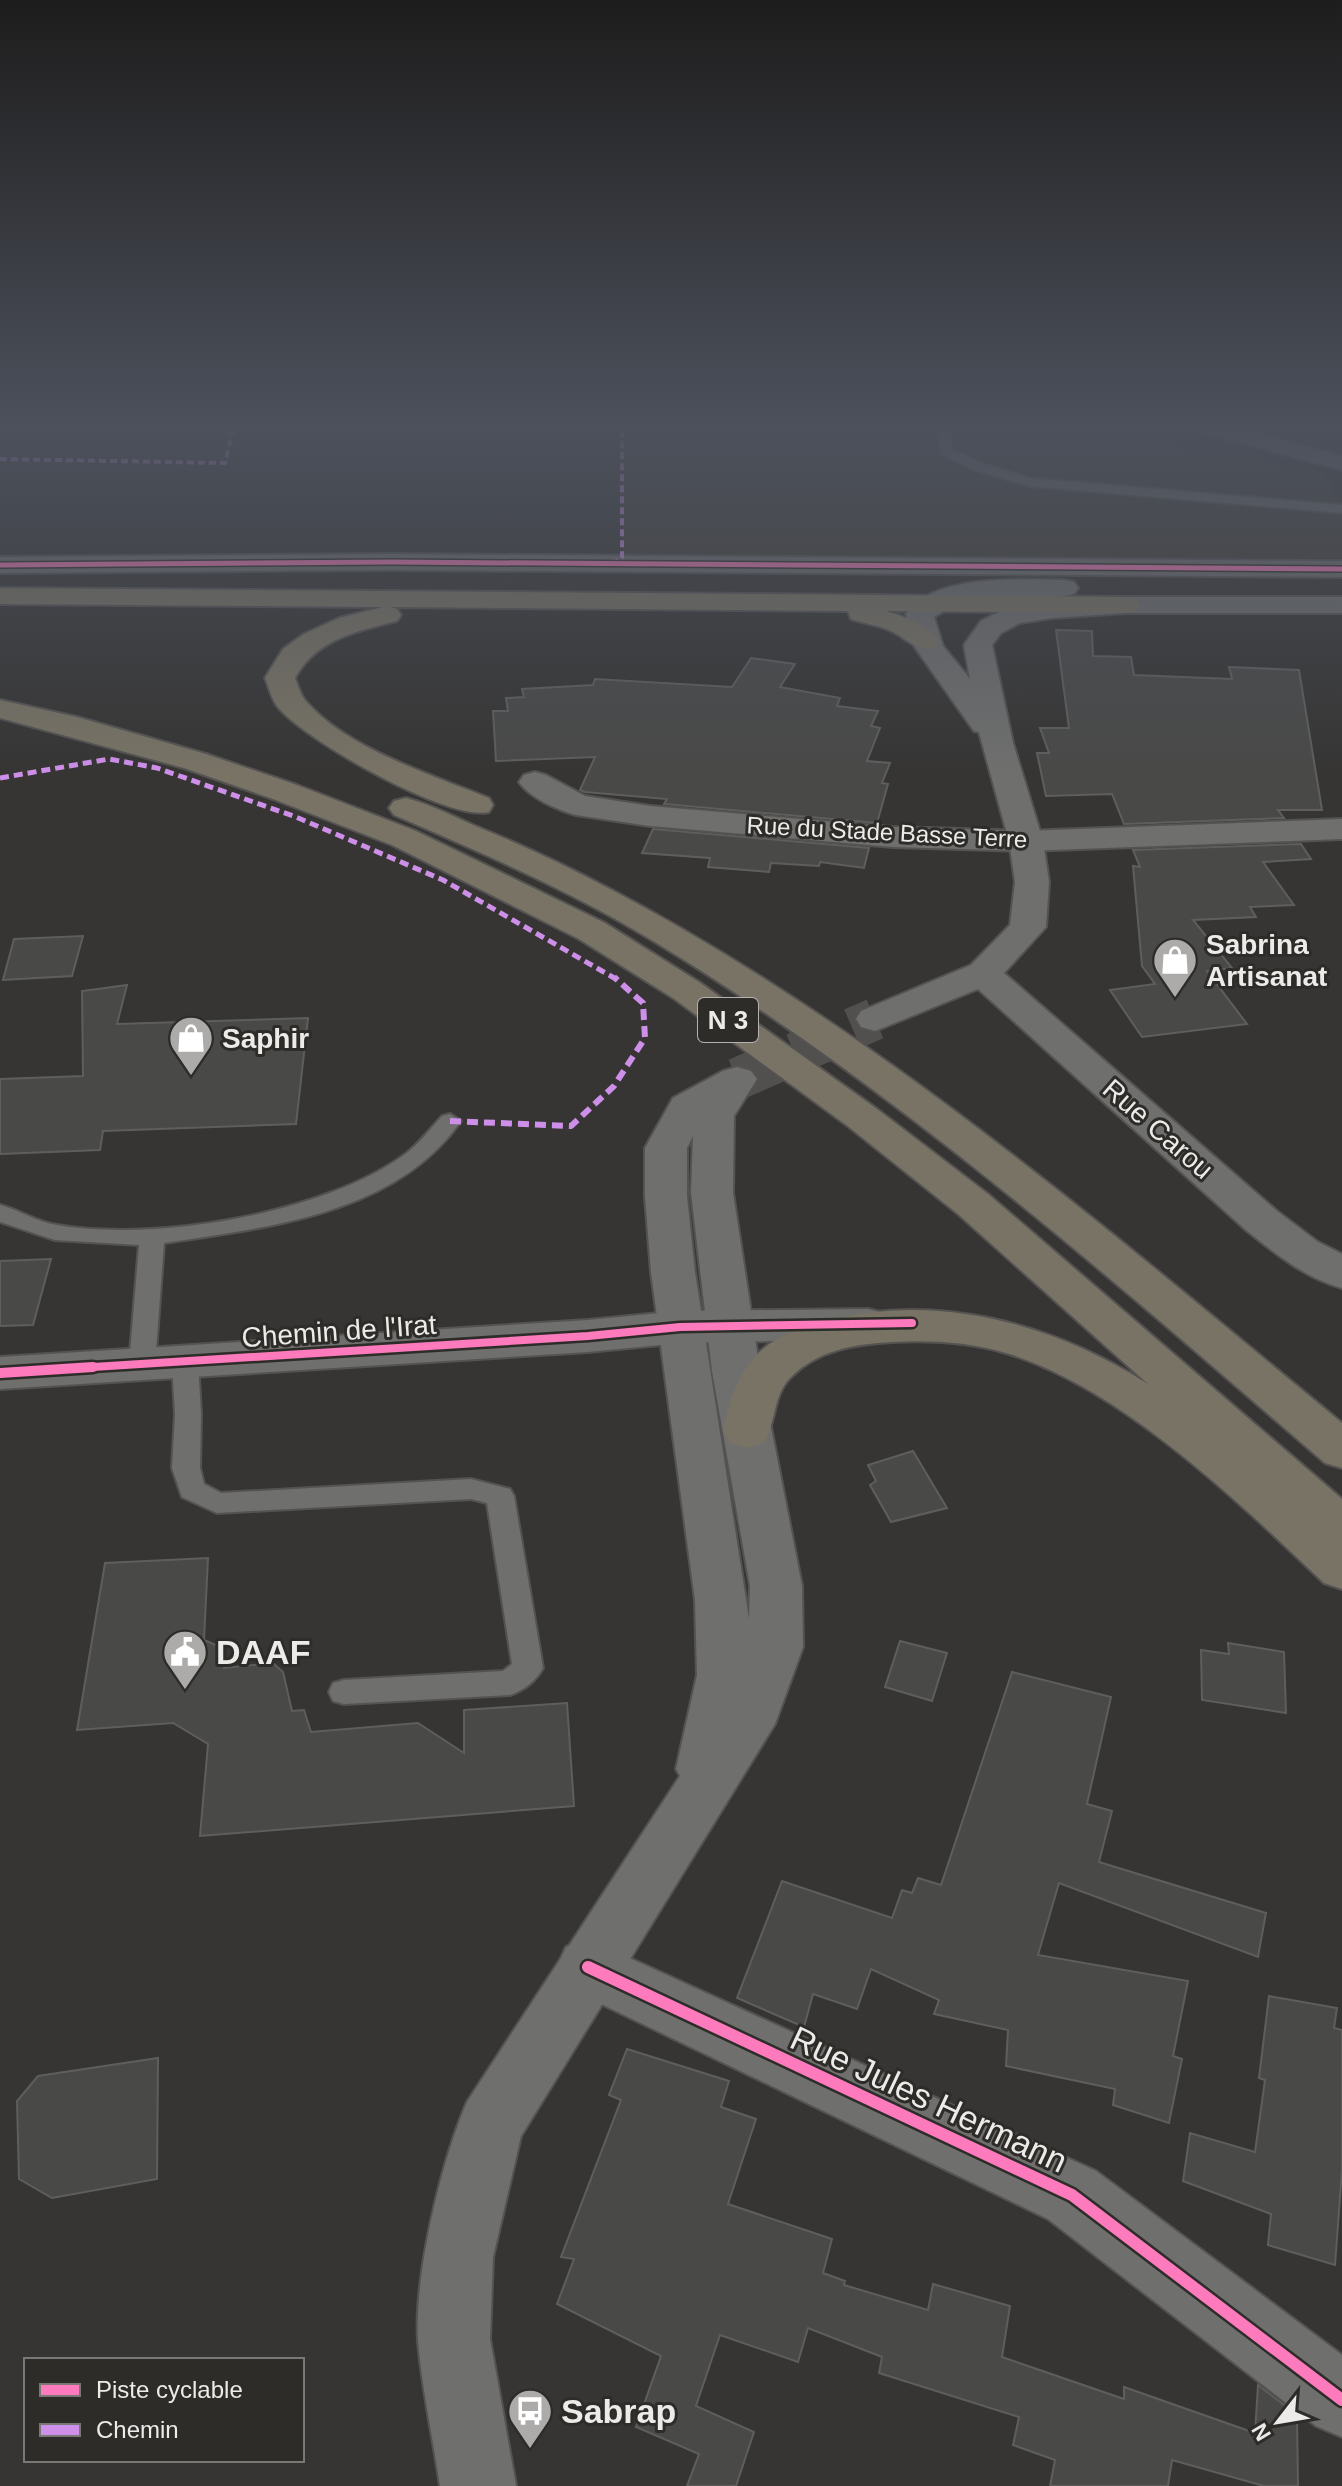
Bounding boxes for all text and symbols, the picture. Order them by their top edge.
street label: Rue du Stade Basse Terre [746,811,1028,853]
place label: Sabrina Artisanat [1206,929,1327,992]
shop icon: Sabrina Artisanat [1151,936,1199,999]
road number: N 3 [698,998,758,1042]
shop icon: Saphir [167,1014,215,1077]
place label: Saphir [222,1023,309,1054]
street label: Rue Carou [1097,1073,1219,1185]
street label: Chemin de l'Irat [241,1309,438,1353]
public building icon: DAAF [161,1628,209,1691]
place label: DAAF [216,1633,310,1671]
street label: Rue Jules Hermann [785,2018,1073,2180]
legend [24,2358,304,2462]
text: Piste cyclable [96,2376,243,2403]
north arrow [1238,2382,1318,2462]
bus stop icon: Sabrap [506,2387,554,2450]
place label: Sabrap [561,2392,676,2430]
text: Chemin [96,2416,179,2443]
text: N [1246,2419,1276,2445]

